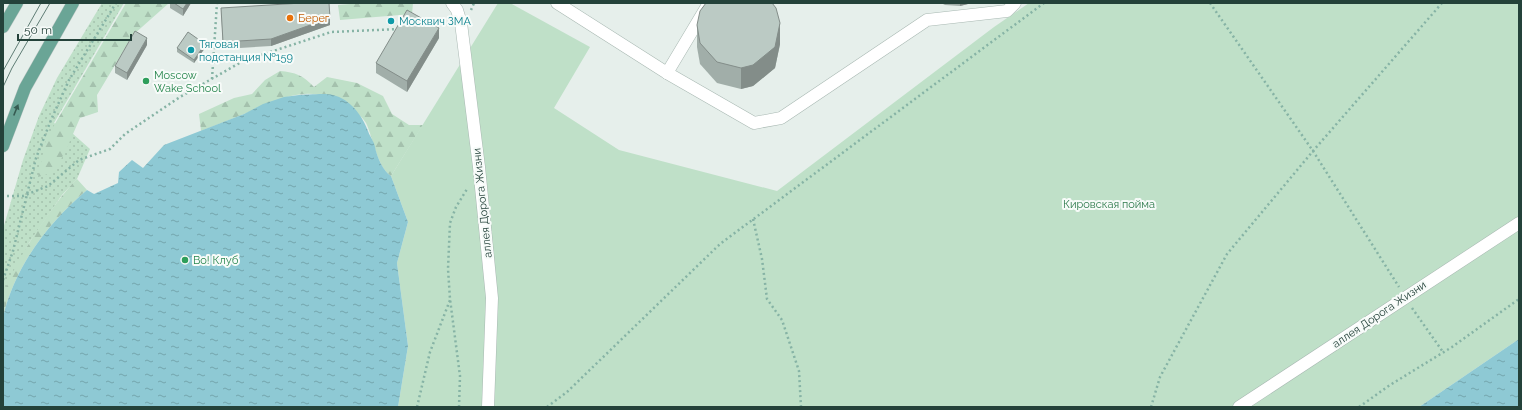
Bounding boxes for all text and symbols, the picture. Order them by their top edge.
place label: Берег [298,12,330,25]
marker: Берег [285,13,295,23]
place label: Москвич ЗМА [399,15,471,28]
scale bar [18,16,131,42]
marker: Москвич ЗМА [386,16,396,26]
text: 50 m [24,23,52,37]
place label: Тяговая подстанция №159 [199,38,293,64]
marker: Тяговая подстанция №159 [186,45,196,55]
place label: Moscow Wake School [154,69,221,95]
marker: Moscow Wake School [141,76,151,86]
one-way arrow [13,104,19,115]
street label: аллея Дорога Жизни [470,147,495,258]
park label: Кировская пойма [1063,198,1155,211]
place label: Во! Клуб [193,254,239,267]
marker: Во! Клуб [180,255,190,265]
street label: аллея Дорога Жизни [1330,278,1429,351]

